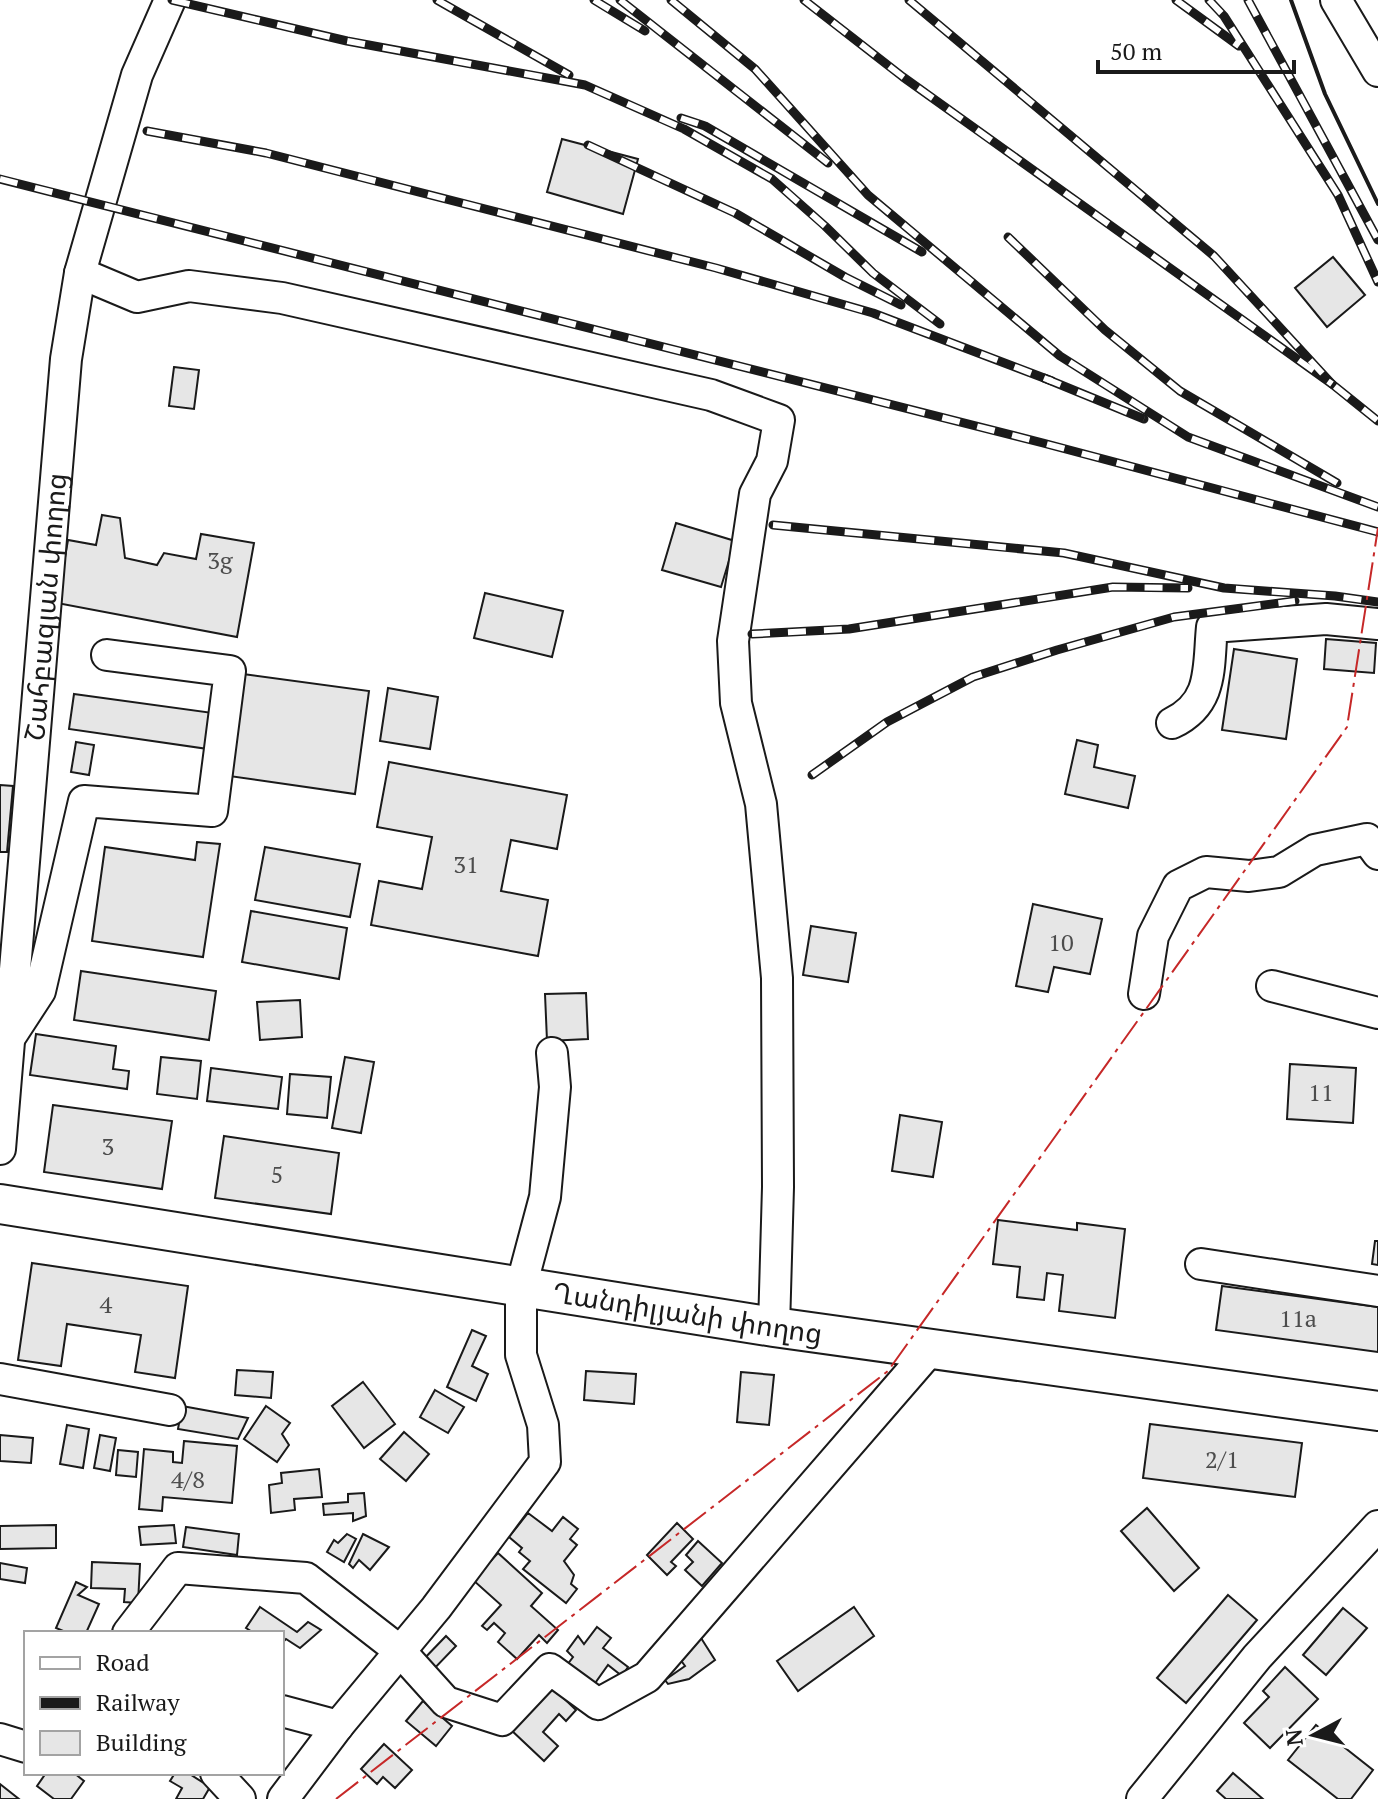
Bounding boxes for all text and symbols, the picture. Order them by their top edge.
scale bar [1098,24,1294,74]
text: 50 m [1110,35,1162,67]
street label: Շահբազյան փողոց [15,471,74,742]
house number: 3g [207,544,233,576]
house number: 31 [453,848,479,880]
house number: 10 [1048,926,1074,958]
house number: 11 [1308,1076,1334,1108]
house number: 3 [102,1130,114,1162]
house number: 5 [271,1158,283,1190]
street label: Ղանդիլյանի փողոց [550,1273,825,1352]
house number: 4 [100,1288,113,1320]
house number: 11a [1279,1302,1317,1334]
house number: 2/1 [1205,1443,1239,1475]
house number: 4/8 [171,1463,205,1495]
legend [24,1631,284,1775]
text: Road [96,1646,150,1678]
text: Railway [96,1686,180,1718]
north arrow [1274,1695,1354,1775]
text: Building [96,1726,187,1758]
text: N [1278,1727,1309,1748]

